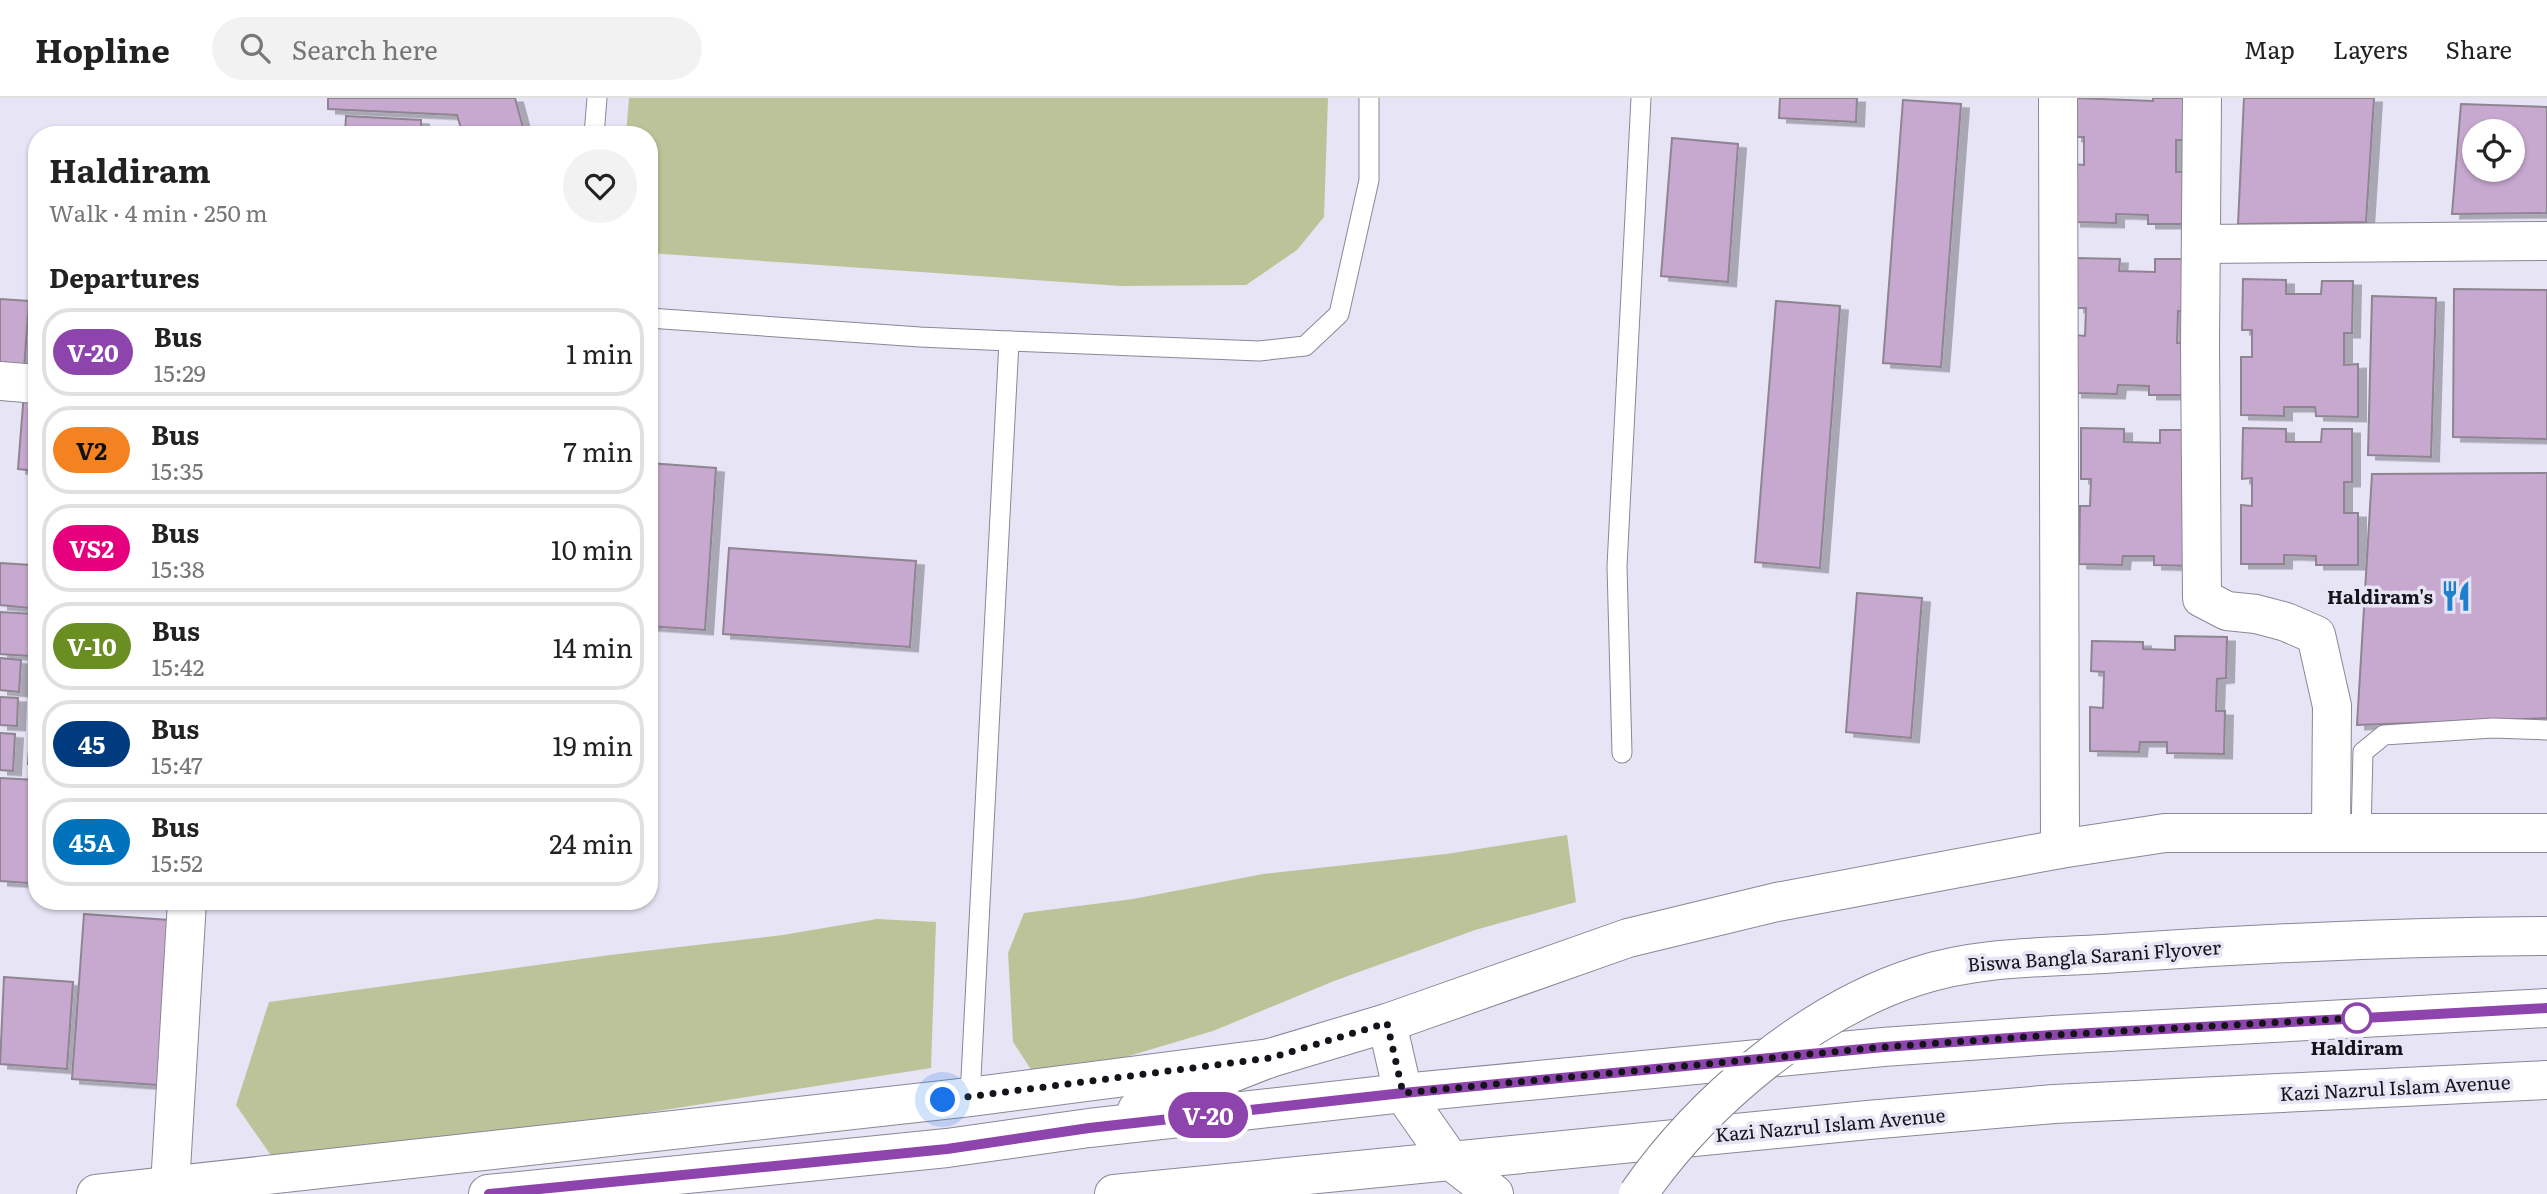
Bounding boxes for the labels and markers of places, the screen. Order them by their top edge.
restaurant icon: Haldiram's [2439,579,2473,613]
place label: Haldiram's [2327,582,2433,610]
marker: Haldiram [2342,1003,2372,1033]
place label: Haldiram [2310,1033,2404,1061]

